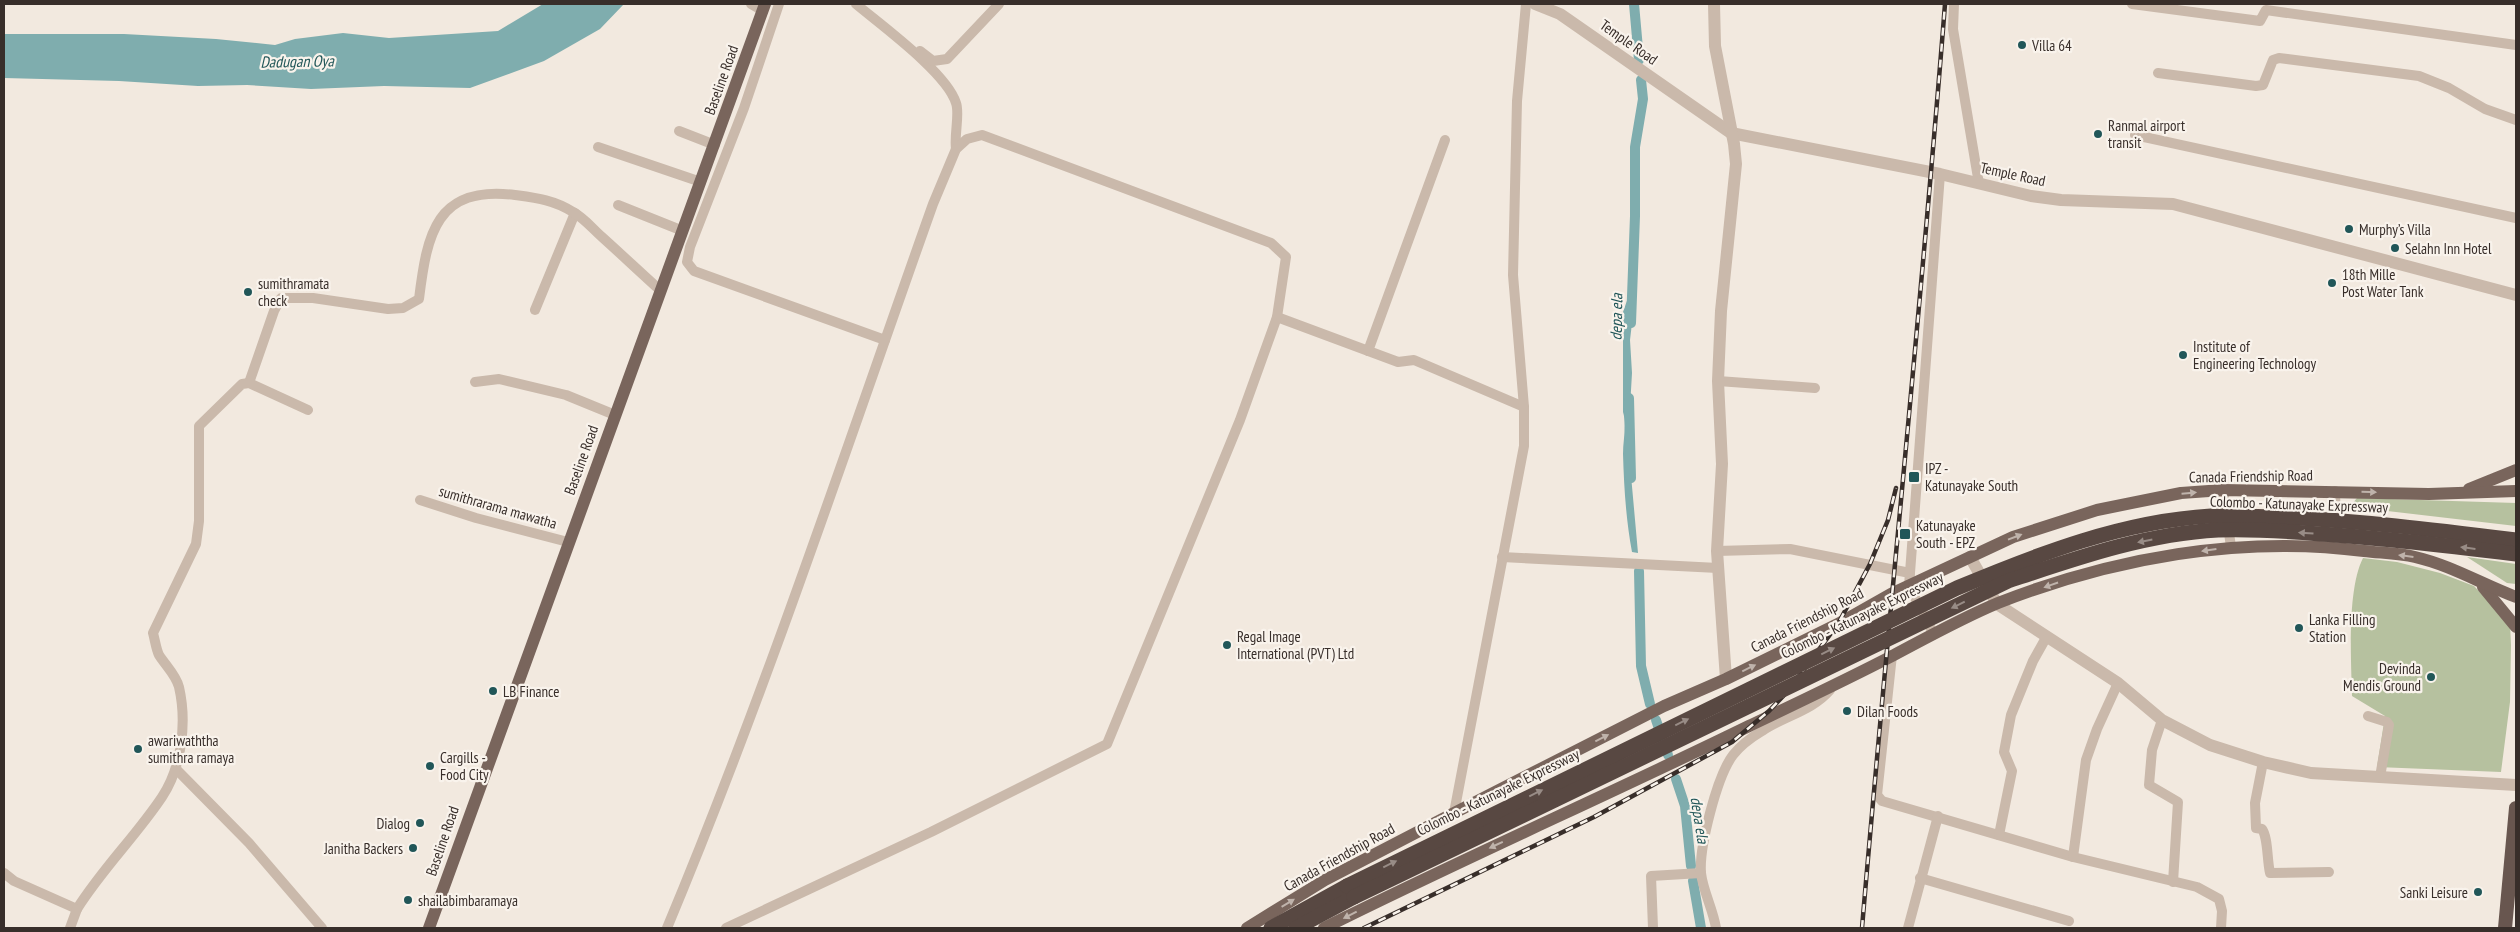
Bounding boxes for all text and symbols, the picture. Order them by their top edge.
street label: Temple Road [1596,15,1662,69]
place label: Villa 64 [2031,36,2072,55]
marker: Villa 64 [2016,39,2028,51]
street label: Baseline Road [700,43,742,117]
water label: Dadugan Oya [260,50,335,72]
place label: Ranmal airport transit [2108,116,2185,152]
marker: Ranmal airport transit [2092,128,2104,140]
street label: Temple Road [1979,158,2047,190]
place label: Murphy’s Villa [2359,220,2431,239]
marker: Murphy’s Villa [2343,223,2355,235]
place label: Selahn Inn Hotel [2405,239,2492,258]
marker: Selahn Inn Hotel [2389,242,2401,254]
place label: 18th Mille Post Water Tank [2342,265,2424,301]
place label: sumithramata check [258,274,329,310]
marker: 18th Mille Post Water Tank [2326,277,2338,289]
marker: sumithramata check [242,286,254,298]
water label: depa ela [1606,292,1626,341]
place label: Institute of Engineering Technology [2193,337,2317,373]
marker: Institute of Engineering Technology [2177,349,2189,361]
street label: Baseline Road [560,423,602,497]
place label: IPZ - Katunayake South [1925,459,2018,495]
street label: Canada Friendship Road [2189,465,2313,487]
marker: IPZ - Katunayake South [1907,470,1921,484]
street label: sumithrarama mawatha [437,481,559,533]
one-way arrow [2181,488,2197,496]
one-way arrow [2361,488,2377,496]
street label: Colombo - Katunayake Expressway [2210,491,2389,517]
place label: Katunayake South - EPZ [1916,516,1976,552]
marker: Katunayake South - EPZ [1898,527,1912,541]
one-way arrow [2298,528,2314,536]
one-way arrow [2008,533,2023,541]
one-way arrow [2137,537,2152,545]
one-way arrow [2460,544,2476,552]
one-way arrow [2201,547,2217,555]
one-way arrow [2397,552,2413,560]
street label: Colombo - Katunayake Expressway [1778,567,1947,663]
one-way arrow [2043,582,2058,590]
street label: Canada Friendship Road [1747,583,1867,657]
one-way arrow [1951,601,1966,609]
place label: Lanka Filling Station [2309,610,2375,646]
marker: Lanka Filling Station [2293,622,2305,634]
place label: Regal Image International (PVT) Ltd [1237,627,1354,663]
marker: Regal Image International (PVT) Ltd [1221,639,1233,651]
one-way arrow [1821,646,1836,655]
place label: Devinda Mendis Ground [2343,659,2421,695]
one-way arrow [1742,663,1756,671]
marker: Devinda Mendis Ground [2425,671,2437,683]
place label: LB Finance [503,682,559,701]
marker: LB Finance [487,685,499,697]
place label: Dilan Foods [1857,702,1918,721]
marker: Dilan Foods [1841,705,1853,717]
one-way arrow [1675,718,1689,726]
place label: awariwaththa sumithra ramaya [148,731,234,767]
one-way arrow [1595,734,1609,742]
marker: awariwaththa sumithra ramaya [132,743,144,755]
street label: Colombo - Katunayake Expressway [1414,744,1583,840]
place label: Cargills - Food City [440,748,489,784]
marker: Cargills - Food City [424,760,436,772]
one-way arrow [1529,789,1543,797]
water label: depa ela [1686,795,1714,846]
street label: Baseline Road [421,804,463,878]
place label: Dialog [376,814,410,833]
marker: Dialog [414,817,426,829]
street label: Canada Friendship Road [1280,819,1398,895]
place label: Janitha Backers [323,839,403,858]
one-way arrow [1489,841,1503,849]
marker: Janitha Backers [407,842,419,854]
one-way arrow [1383,860,1398,869]
place label: Sanki Leisure [2400,883,2468,902]
marker: Sanki Leisure [2472,886,2484,898]
place label: shailabimbaramaya [418,891,518,910]
marker: shailabimbaramaya [402,894,414,906]
one-way arrow [1282,898,1295,907]
one-way arrow [1343,911,1357,919]

